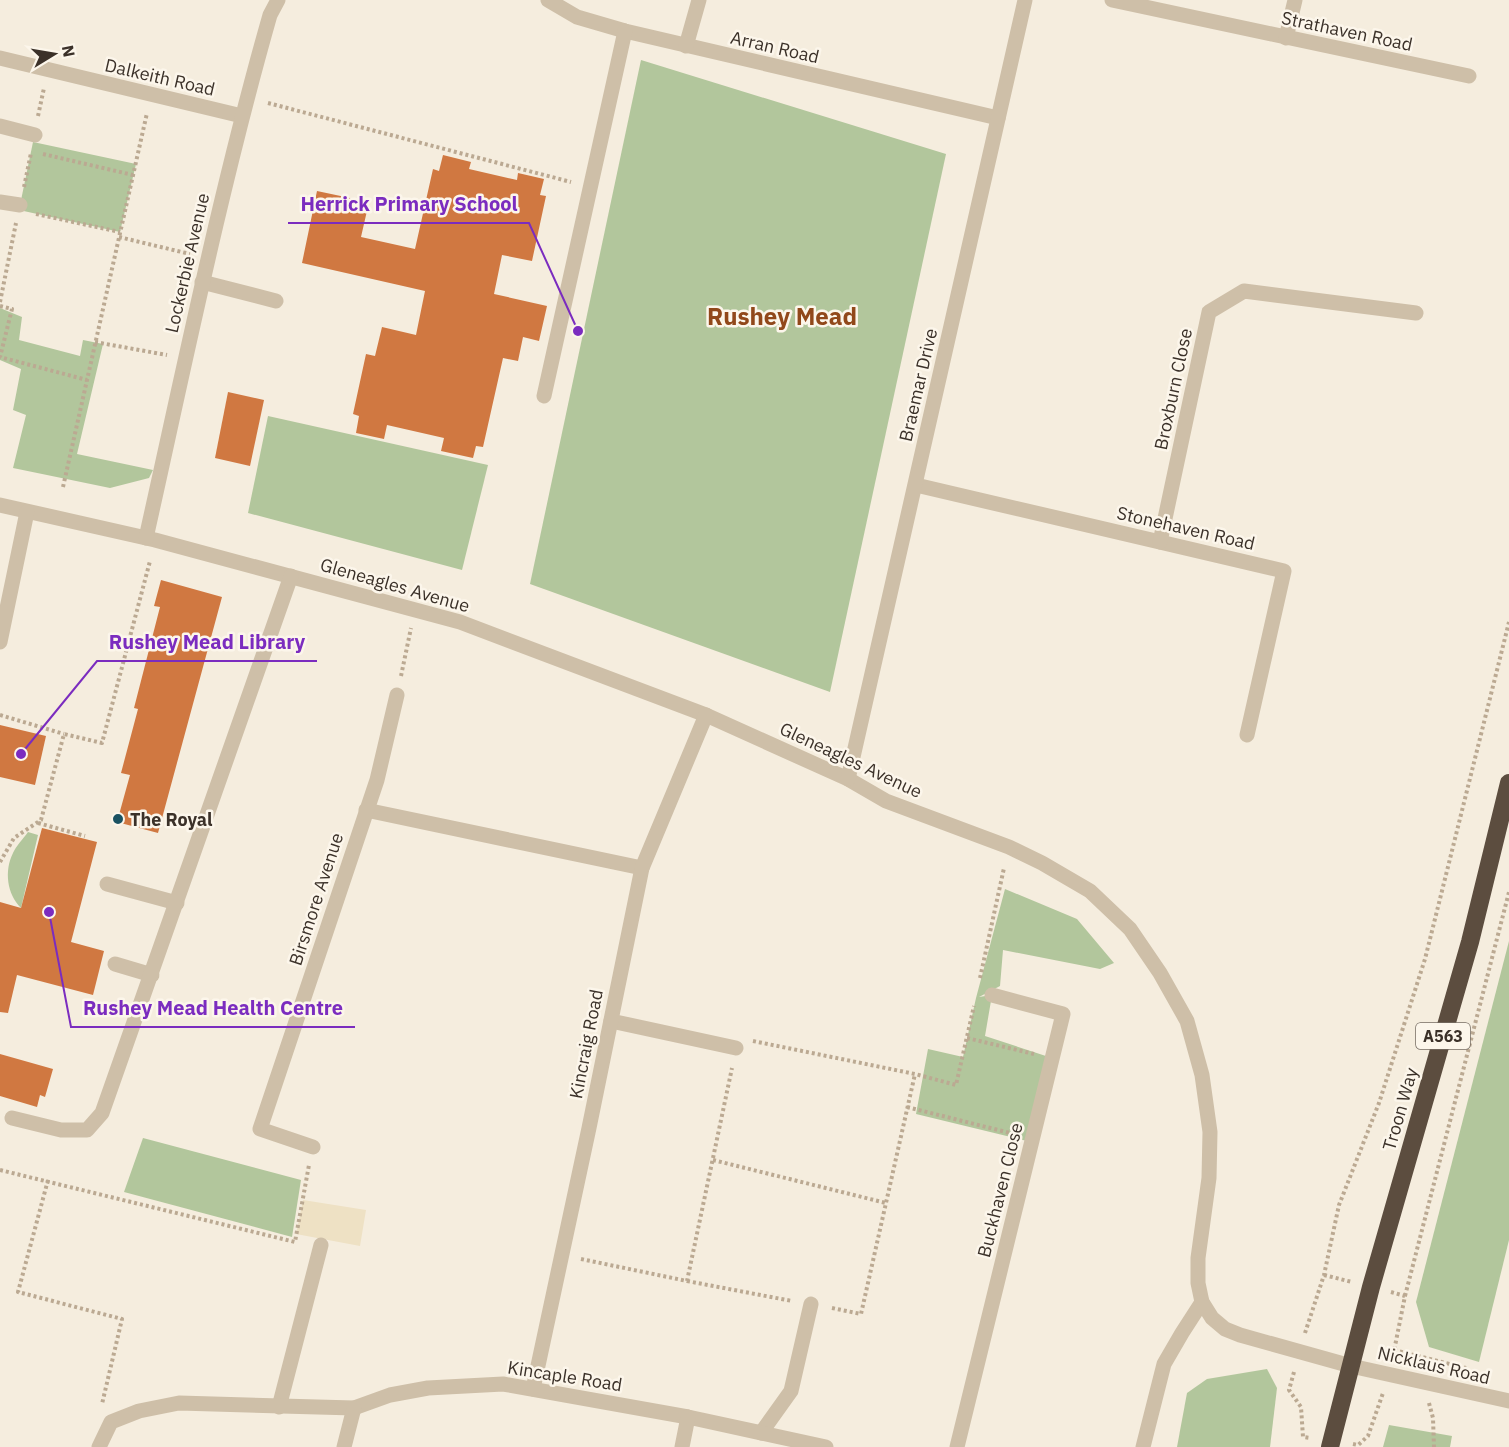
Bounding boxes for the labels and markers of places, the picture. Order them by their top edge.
callout: Herrick Primary School [288,185,529,223]
callout: Rushey Mead Library [97,623,317,661]
place label: The Royal [130,808,213,831]
marker: The Royal [111,812,125,826]
callout: Rushey Mead Health Centre [71,989,355,1027]

